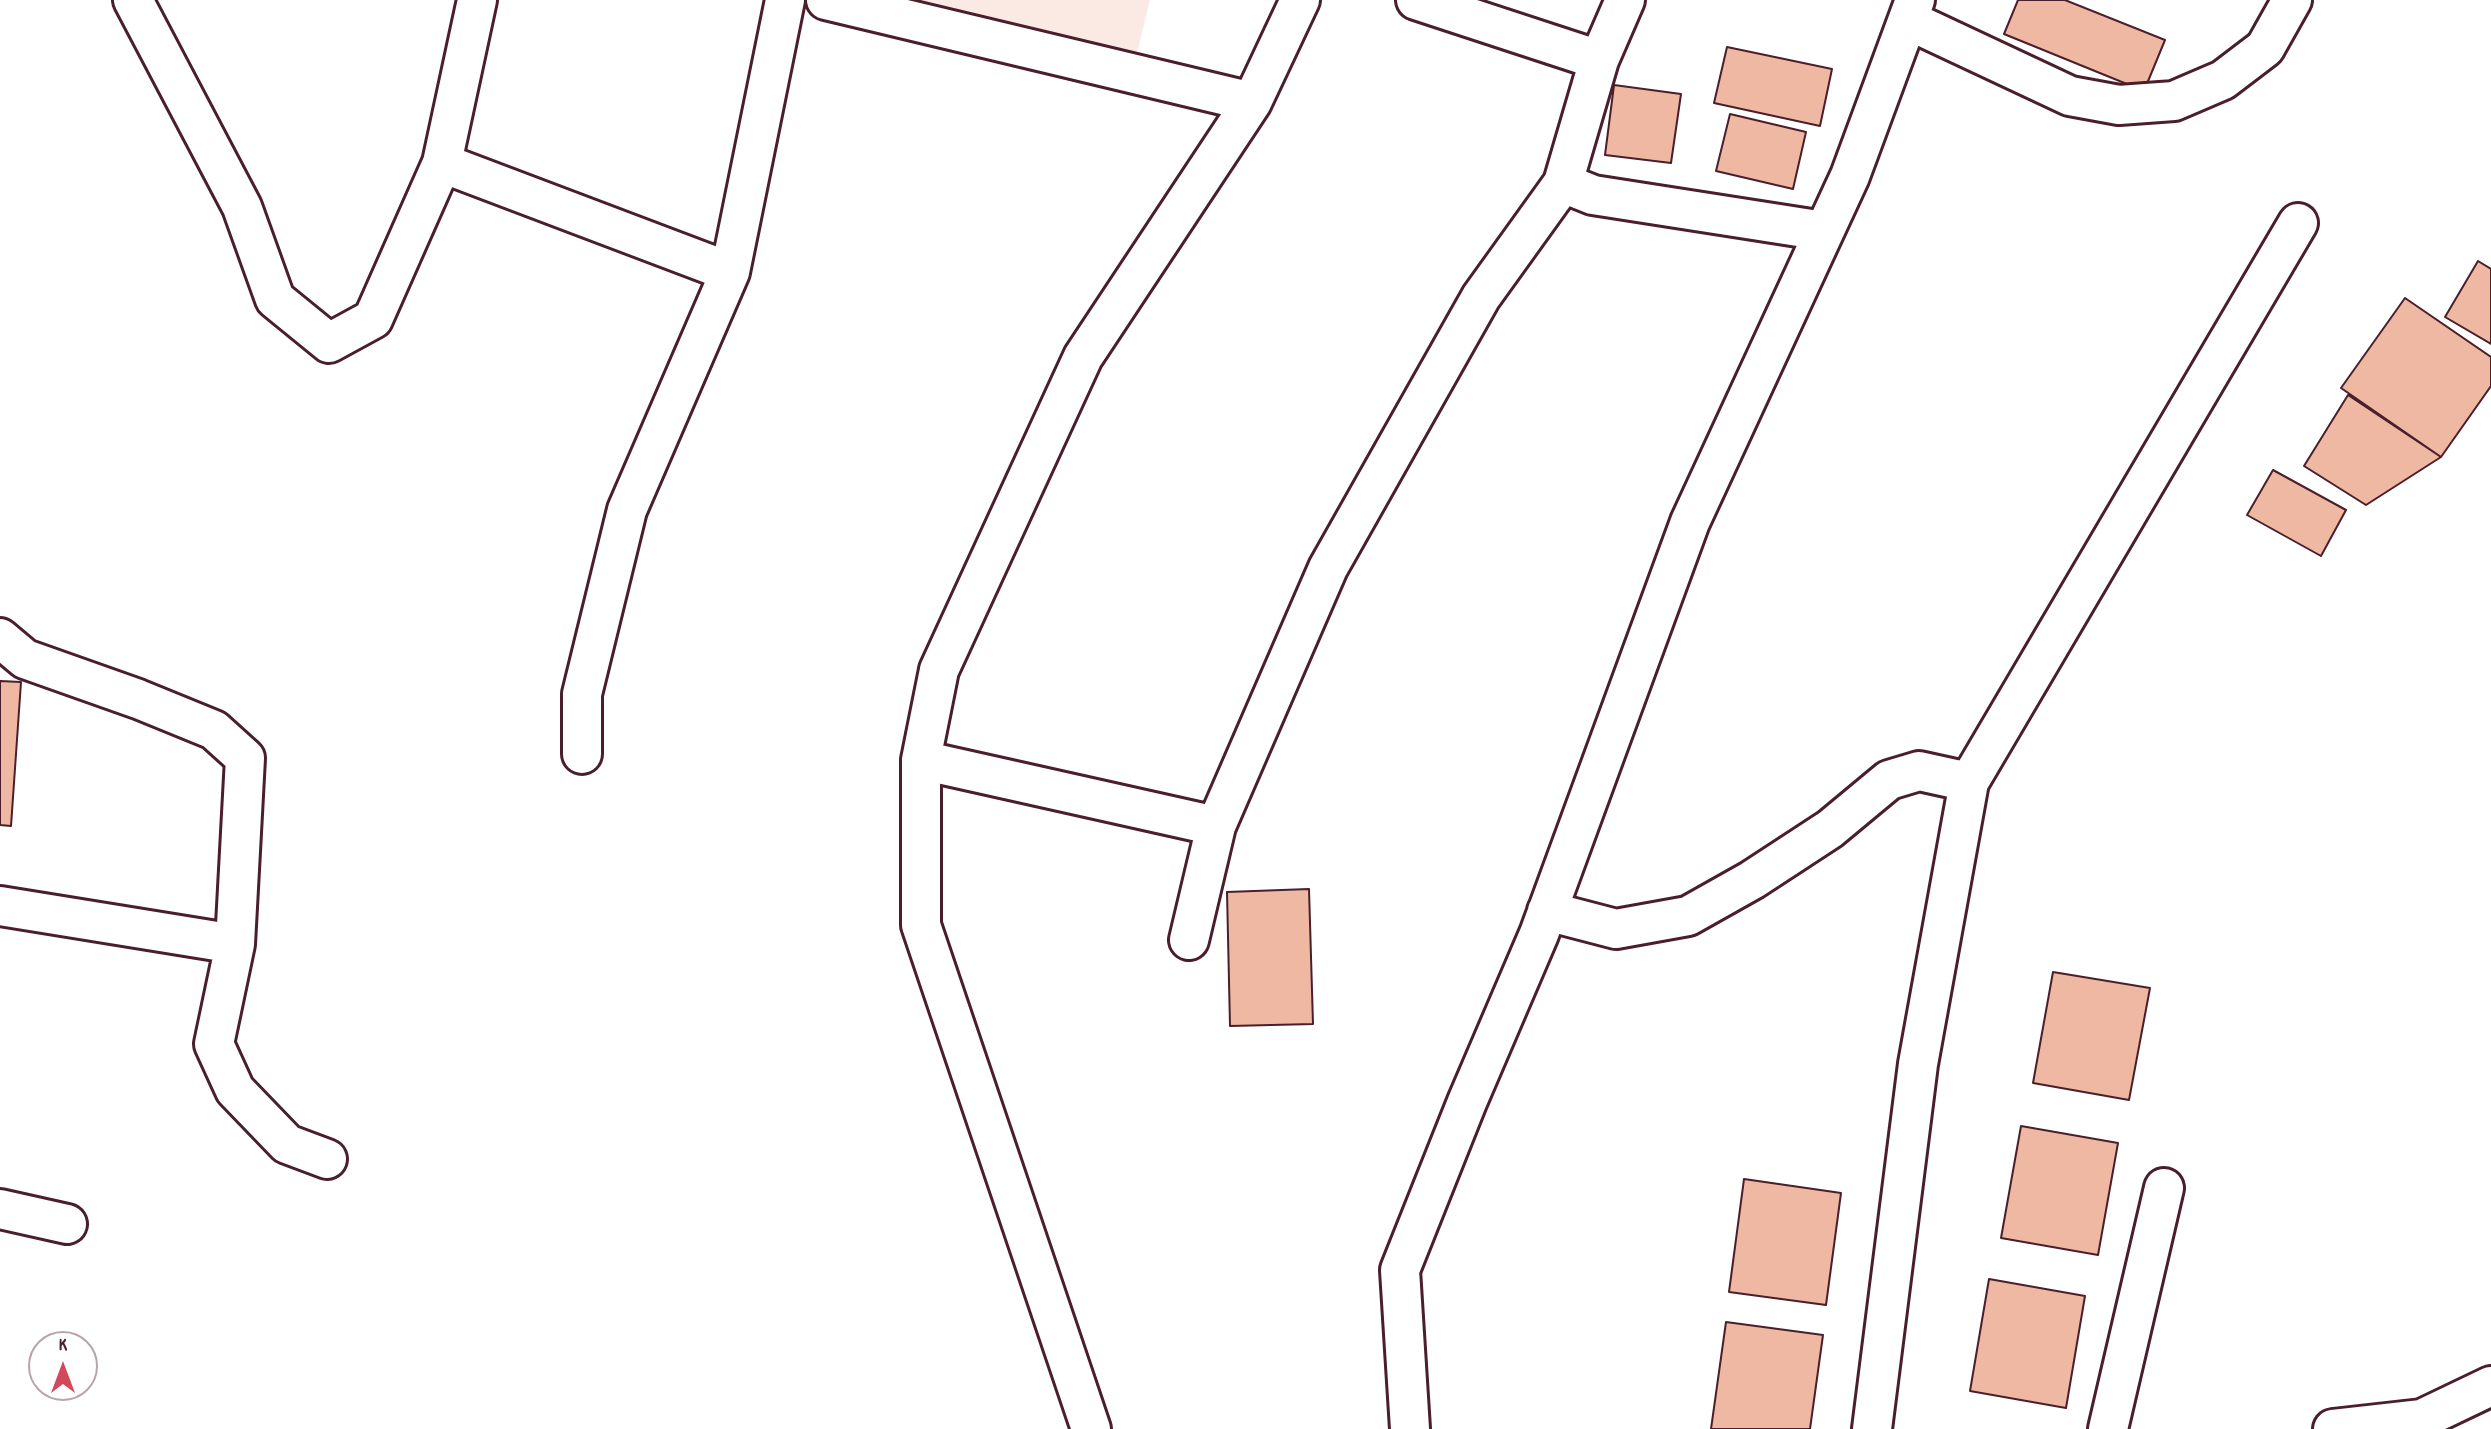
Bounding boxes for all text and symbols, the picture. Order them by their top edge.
north arrow [28,1331,98,1401]
text: K [59,1333,67,1360]

